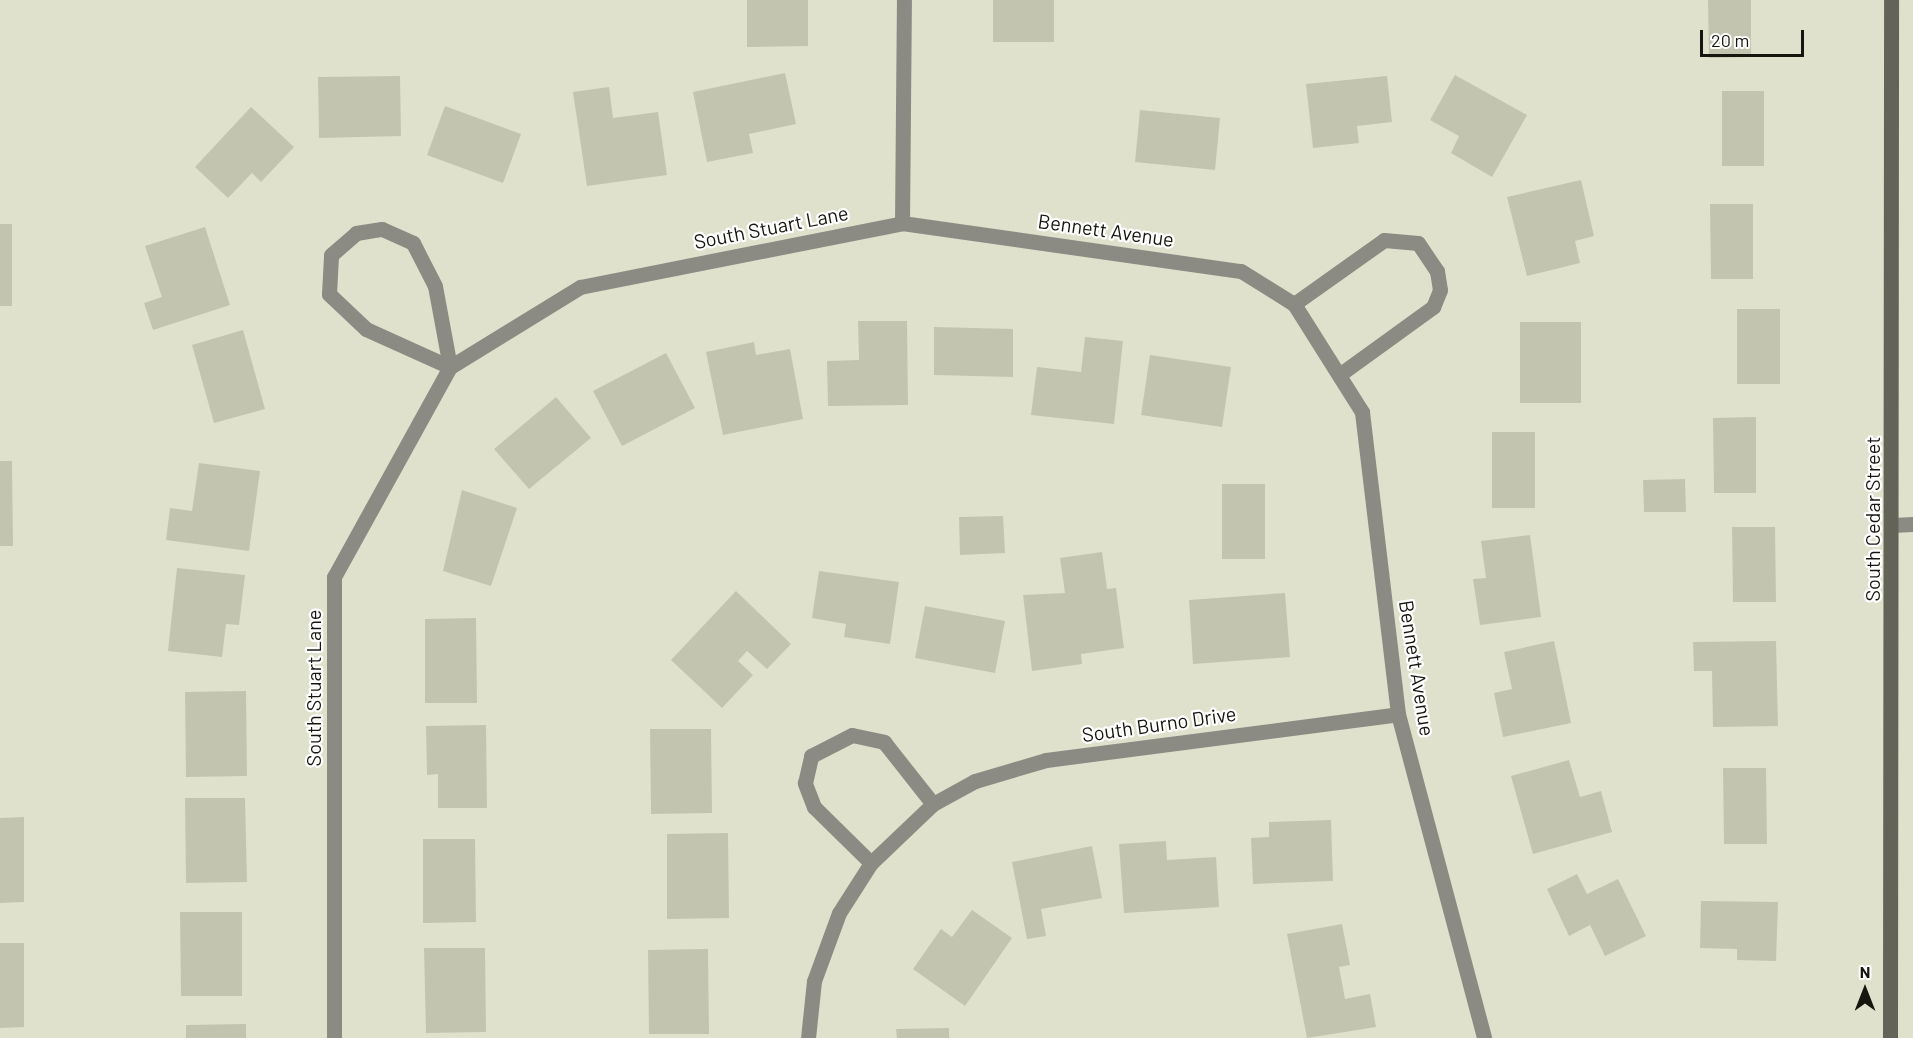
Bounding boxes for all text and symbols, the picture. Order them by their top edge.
scale bar [1703,18,1806,56]
text: 20 m [1711,29,1749,51]
street label: South Stuart Lane [692,200,850,254]
street label: Bennett Avenue [1036,209,1176,251]
street label: South Cedar Street [1860,436,1884,602]
street label: Bennett Avenue [1394,598,1440,738]
street label: South Stuart Lane [301,610,325,766]
street label: South Burno Drive [1080,701,1238,747]
north arrow [1835,960,1895,1020]
text: N [1860,962,1870,981]

